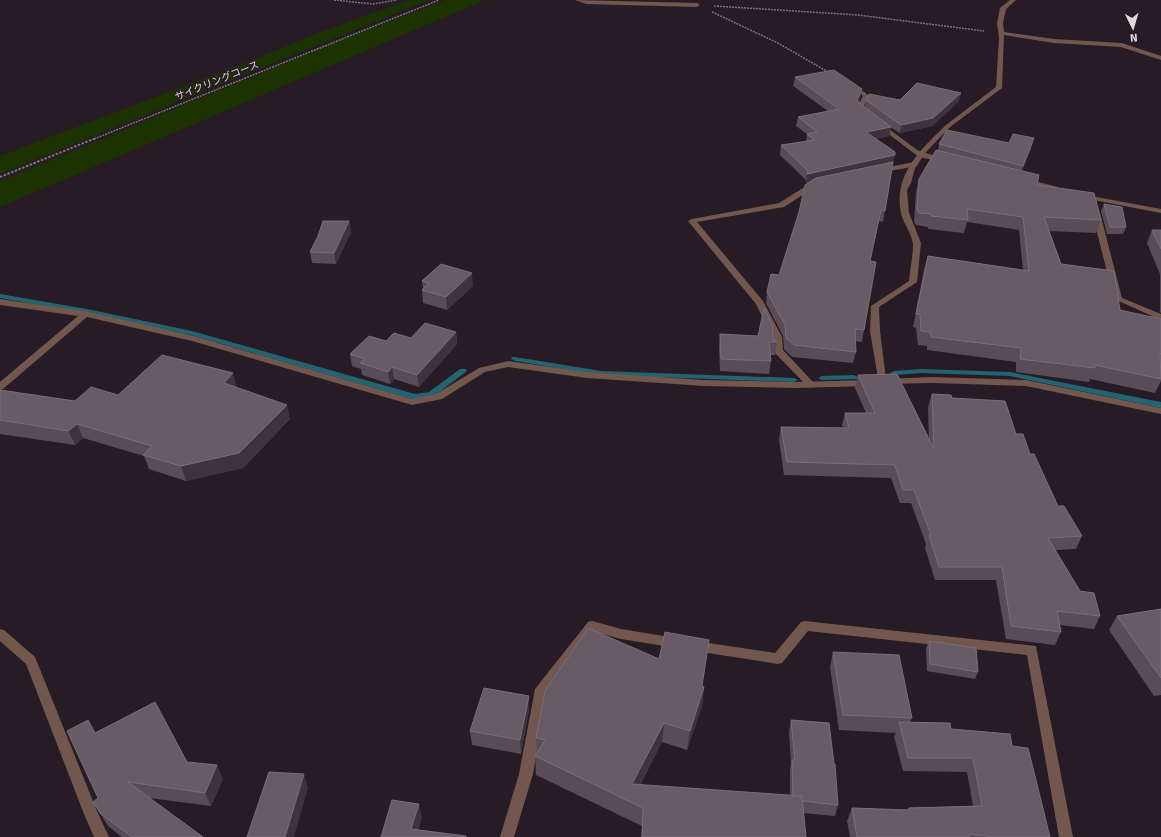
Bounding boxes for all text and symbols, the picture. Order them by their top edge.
north arrow [1113,8,1153,48]
text: N [1129,31,1138,44]
street label: サイクリングコース [173,59,261,103]

